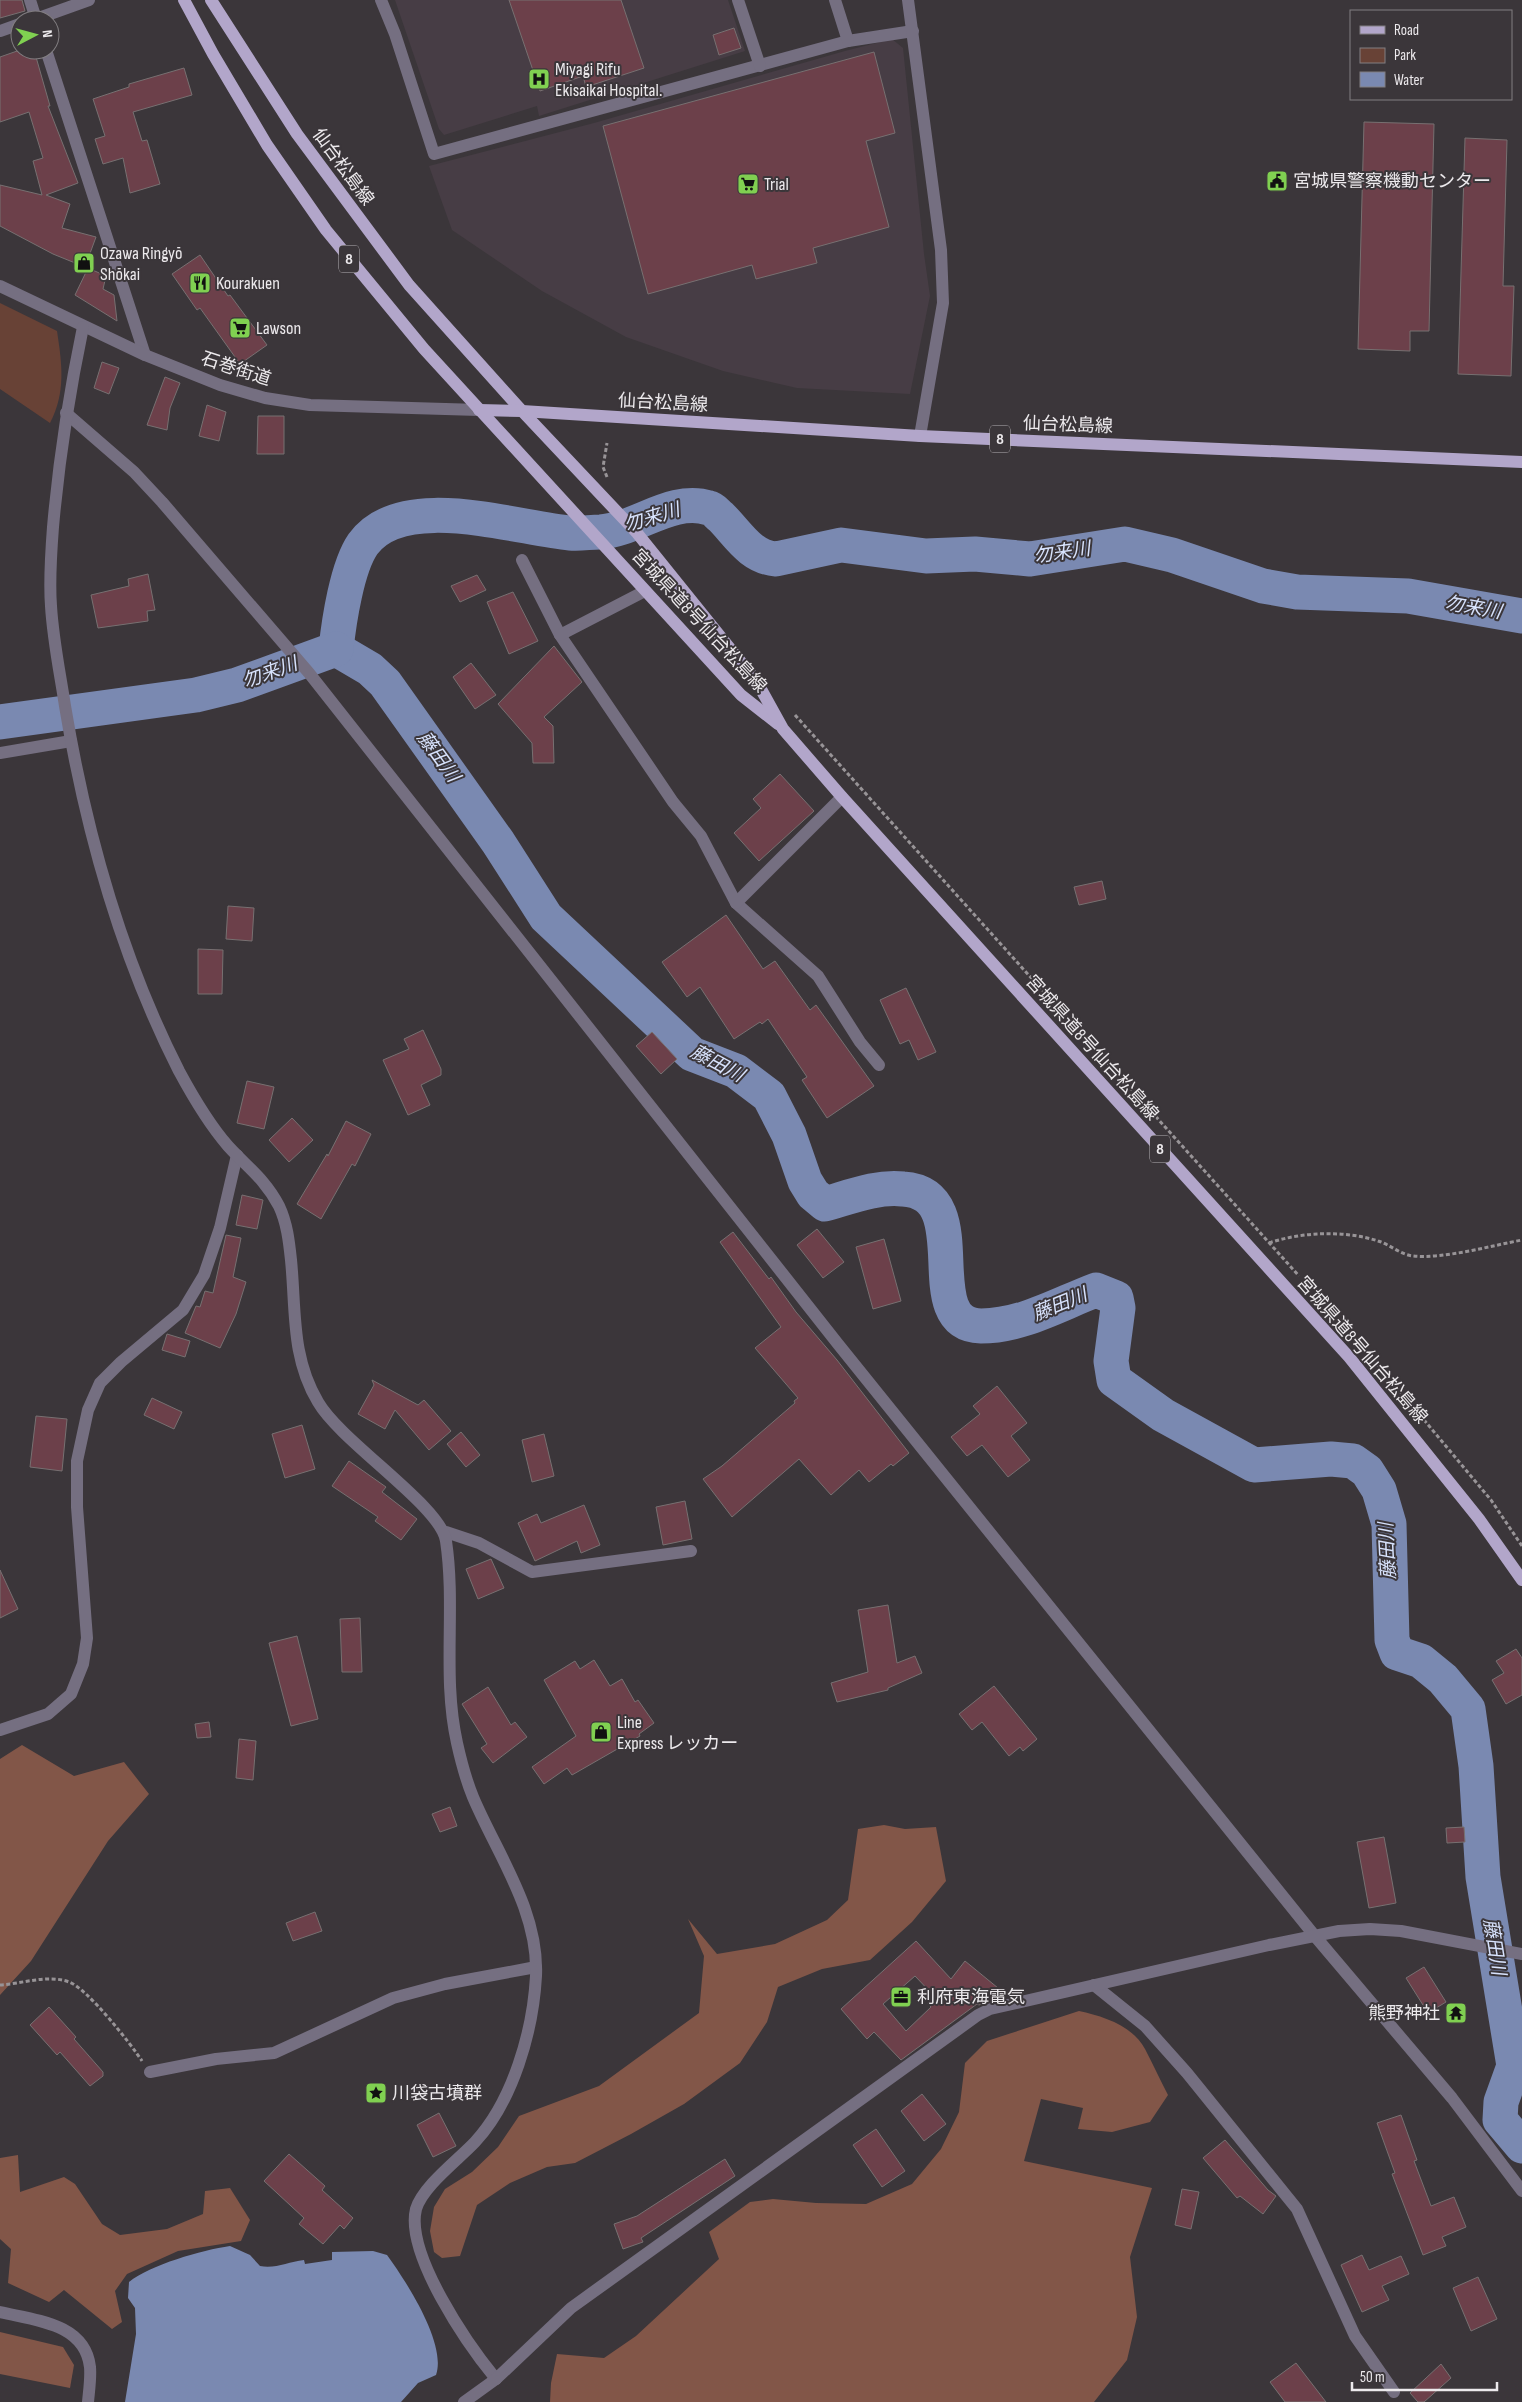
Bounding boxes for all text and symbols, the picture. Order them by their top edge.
north arrow [10,10,60,60]
legend [1350,10,1512,100]
text: Road [1394,21,1419,40]
text: N [39,29,56,38]
text: Park [1394,46,1416,65]
place label: Miyagi Rifu Ekisaikai Hospital. [555,59,662,101]
hospital icon: Miyagi Rifu Ekisaikai Hospital. [527,67,551,91]
text: Water [1394,71,1425,90]
street label: 仙台松島線 [308,124,378,210]
public building icon: 宮城県警察機動センター [1265,169,1289,193]
place label: 宮城県警察機動センター [1293,171,1491,192]
supermarket icon: Trial [736,172,760,196]
place label: Trial [764,174,789,195]
place label: Ozawa Ringyō Shōkai [100,243,182,285]
road number: 8 [339,245,359,272]
shop icon: Ozawa Ringyō Shōkai [72,251,96,275]
restaurant icon: Kourakuen [188,271,212,295]
place label: Kourakuen [216,273,280,294]
supermarket icon: Lawson [228,316,252,340]
place label: Lawson [256,318,301,339]
street label: 石巻街道 [199,348,273,390]
street label: 仙台松島線 [618,390,708,416]
street label: 仙台松島線 [1023,413,1113,437]
road number: 8 [990,426,1010,452]
water label: 勿来川 [621,498,685,537]
water label: 勿来川 [1032,537,1094,568]
street label: 宮城県道8号仙台松島線 [627,545,771,697]
water label: 勿来川 [1443,592,1505,625]
water label: 勿来川 [239,652,303,694]
water label: 藤田川 [412,727,465,788]
street label: 宮城県道8号仙台松島線 [1021,971,1163,1125]
water label: 藤田川 [686,1040,749,1088]
road number: 8 [1150,1136,1170,1162]
street label: 宮城県道8号仙台松島線 [1292,1272,1432,1428]
water label: 藤田川 [1029,1283,1093,1326]
water label: 藤田川 [1375,1520,1401,1580]
place label: Line Express レッカー [617,1712,738,1754]
shop icon: Line Express レッカー [589,1720,613,1744]
water label: 藤田川 [1478,1917,1510,1979]
office icon: 利府東海電気 [889,1985,913,2009]
place label: 利府東海電気 [917,1987,1025,2008]
temple icon: 熊野神社 [1444,2001,1468,2025]
place label: 熊野神社 [1368,2003,1440,2024]
place icon: 川袋古墳群 [364,2081,388,2105]
place label: 川袋古墳群 [392,2083,482,2104]
scale bar [1352,2360,1497,2392]
text: 50 m [1360,2368,1385,2387]

